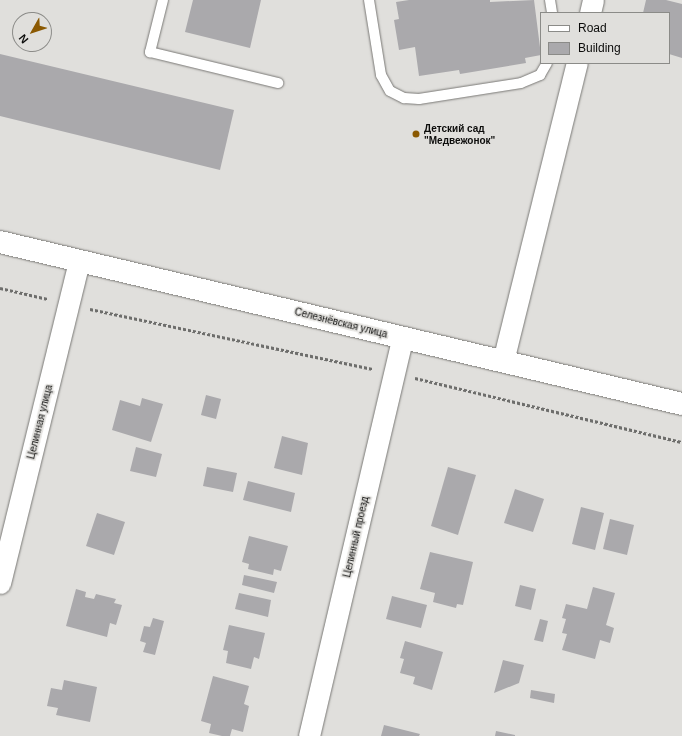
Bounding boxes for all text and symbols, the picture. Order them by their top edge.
north arrow [12,12,52,52]
legend [540,12,670,64]
text: Road [578,21,607,35]
text: N [16,32,31,46]
text: Building [578,41,621,55]
place label: Детский сад "Медвежонок" [424,122,495,146]
marker: Детский сад "Медвежонок" [411,129,421,139]
street label: Селезнёвская улица [293,306,389,340]
street label: Целинная улица [25,384,55,460]
street label: Целинный проезд [341,495,371,579]

